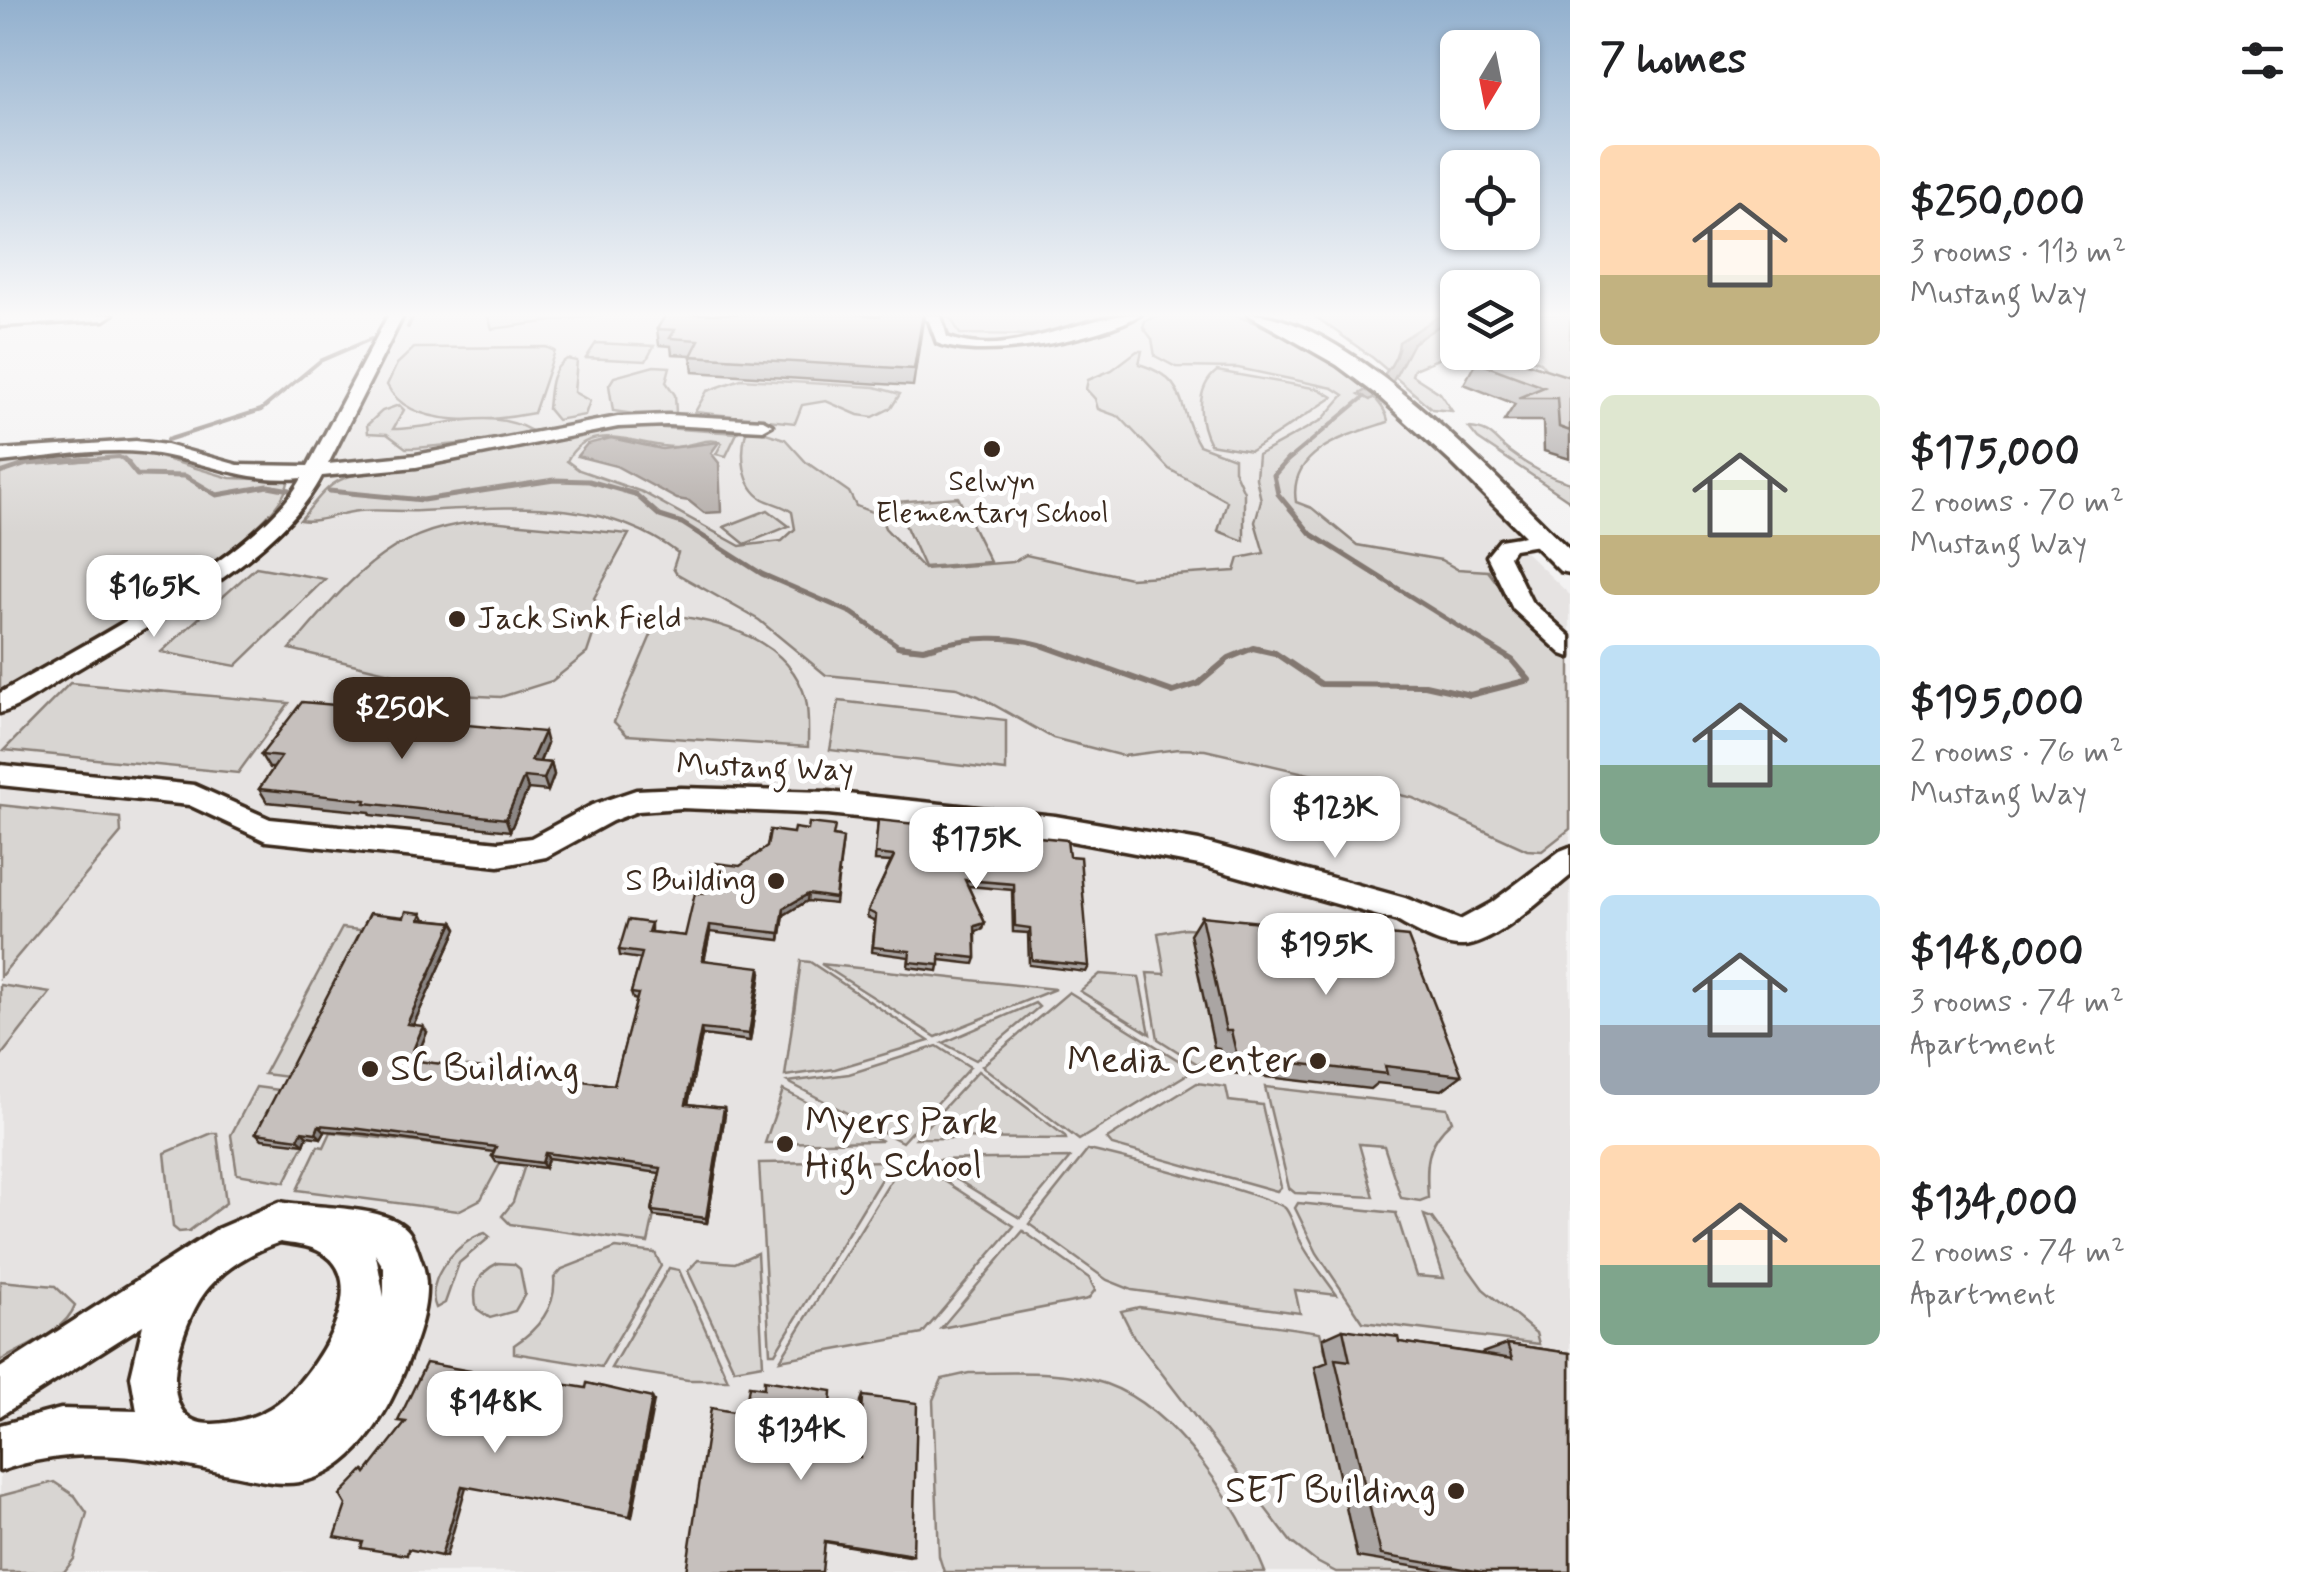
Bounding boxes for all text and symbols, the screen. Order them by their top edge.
north arrow [1440,30,1540,130]
map controls [1440,30,1540,370]
text: 7 homes [1600,33,1747,88]
icon: filters [2235,33,2290,88]
button: locate [1440,150,1540,250]
text: $250,000 [1910,176,2085,231]
icon: home [1680,185,1800,305]
text: 3 rooms · 113 m² [1910,231,2126,273]
button: layers [1440,270,1540,370]
text: Mustang Way [1910,273,2087,315]
text: $175,000 [1910,426,2080,481]
icon: home [1680,435,1800,555]
marker: Selwyn Elementary School [981,438,1003,460]
place label: Selwyn Elementary School [876,464,1108,533]
text: 2 rooms · 70 m² [1910,481,2124,523]
text: Mustang Way [1910,523,2087,565]
pin: $165K [84,555,224,640]
text: $165K [108,566,200,608]
place label: Jack Sink Field [477,598,682,640]
marker: Jack Sink Field [446,608,468,630]
text: $195,000 [1910,676,2084,731]
pin: $250K [332,677,472,762]
icon: home [1680,685,1800,805]
text: $250K [355,688,449,730]
text: 2 rooms · 76 m² [1910,731,2123,773]
street label: Mustang Way [676,744,854,795]
text: Mustang Way [1910,773,2087,815]
pin: $123K [1265,776,1405,861]
text: $123K [1292,787,1378,829]
pin: $175K [906,807,1046,892]
text: $175K [931,818,1021,860]
place label: S Building [625,860,756,904]
marker: S Building [765,870,787,892]
pin: $195K [1256,913,1396,998]
text: $195K [1280,924,1372,966]
text: $148,000 [1910,926,2084,981]
icon: home [1680,935,1800,1055]
text: 3 rooms · 74 m² [1910,981,2124,1023]
text: Apartment [1910,1023,2055,1065]
place label: Media Center [1067,1037,1298,1086]
place label: SC Building [390,1045,579,1094]
marker: Media Center [1307,1050,1329,1072]
marker: SC Building [359,1058,381,1080]
place label: Myers Park High School [805,1098,998,1195]
marker: Myers Park High School [774,1133,796,1155]
text: $134,000 [1910,1176,2078,1231]
icon: home [1680,1185,1800,1305]
text: 2 rooms · 74 m² [1910,1231,2125,1273]
text: Apartment [1910,1273,2055,1315]
pin: $148K [425,1371,565,1456]
text: $148K [449,1382,541,1424]
pin: $134K [731,1398,871,1483]
text: $134K [757,1409,845,1451]
place label: SET Building [1225,1467,1436,1516]
marker: SET Building [1445,1480,1467,1502]

